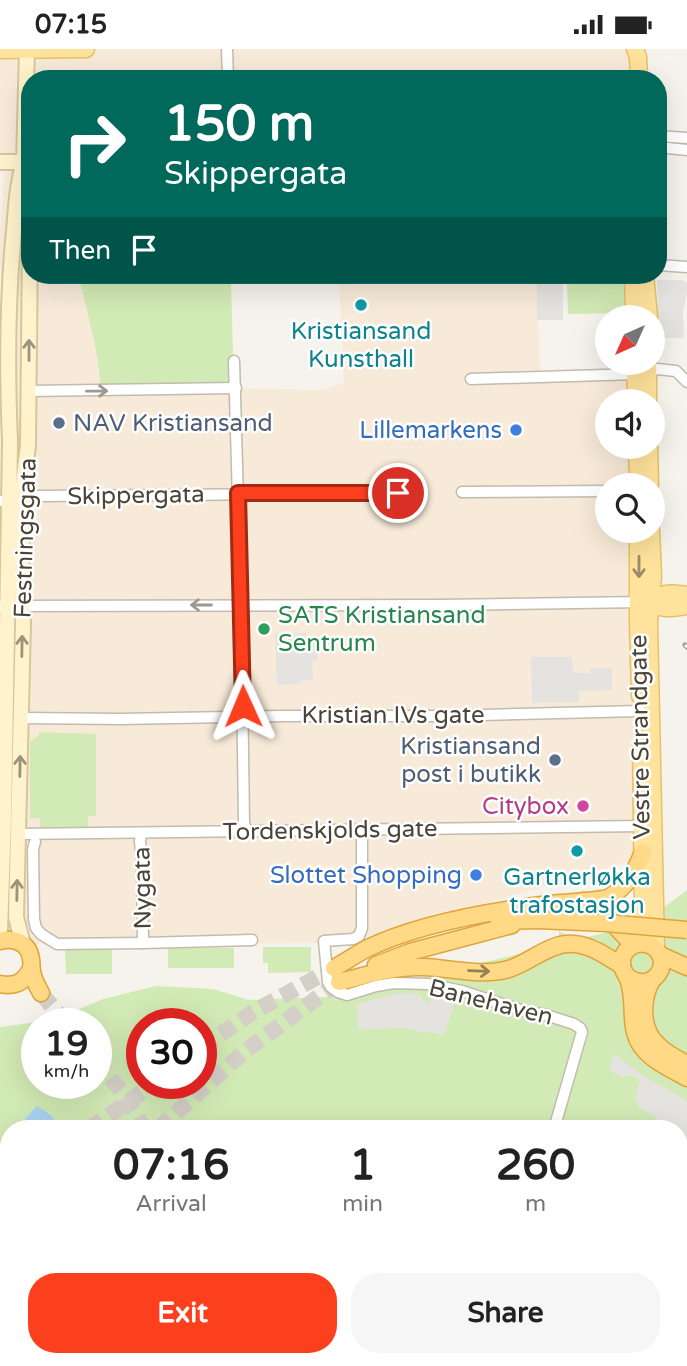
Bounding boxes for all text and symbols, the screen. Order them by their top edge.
text: 07:15 [35,9,107,40]
text: 150 m [164,95,314,154]
icon: right [49,98,140,189]
text: Skippergata [164,155,347,193]
icon: arrive [125,231,163,269]
text: Then [49,235,111,266]
marker: Kristiansand Kunsthall [353,297,369,313]
north arrow [595,305,665,375]
map controls [595,305,665,543]
place label: Kristiansand Kunsthall [291,317,431,374]
one-way arrow [22,339,36,362]
one-way arrow [85,384,108,398]
button: sound [595,389,665,459]
place label: NAV Kristiansand [73,409,273,438]
marker: NAV Kristiansand [51,415,67,431]
place label: Lillemarkens [359,416,502,445]
marker: Lillemarkens [508,422,524,438]
street label: Festningsgata [8,457,43,619]
pin [368,463,428,523]
button: search [595,473,665,543]
icon: arrive [379,474,417,512]
street label: Skippergata [67,480,205,511]
one-way arrow [632,555,646,578]
one-way arrow [190,598,213,612]
place label: SATS Kristiansand Sentrum [278,601,486,658]
marker: SATS Kristiansand Sentrum [256,621,272,637]
street label: Vestre Strandgate [624,634,657,840]
one-way arrow [15,635,29,658]
position arrow [206,669,280,743]
street label: Kristian IVs gate [301,701,485,730]
place label: Kristiansand post i butikk [400,732,541,789]
marker: Kristiansand post i butikk [547,752,563,768]
one-way arrow [13,755,27,778]
place label: Citybox [482,792,569,821]
marker: Citybox [575,798,591,814]
street label: Tordenskjolds gate [222,814,438,847]
marker: Gartnerløkka trafostasjon [569,843,585,859]
street label: Nygata [127,846,158,930]
place label: Slottet Shopping [270,861,462,890]
place label: Gartnerløkka trafostasjon [503,863,651,920]
marker: Slottet Shopping [468,867,484,883]
one-way arrow [10,878,23,901]
one-way arrow [467,965,490,978]
street label: Banehaven [426,973,556,1032]
speed limit sign: 30 [126,1008,217,1099]
text: 19 [45,1023,88,1065]
text: km/h [44,1060,89,1082]
text: 07:16 [113,1140,229,1191]
text: 1 [349,1140,376,1191]
text: 260 [496,1140,575,1191]
text: Arrival [136,1190,207,1218]
text: min [342,1190,383,1218]
text: m [525,1190,546,1218]
button: Exit [28,1273,337,1353]
button: Share [351,1273,660,1353]

